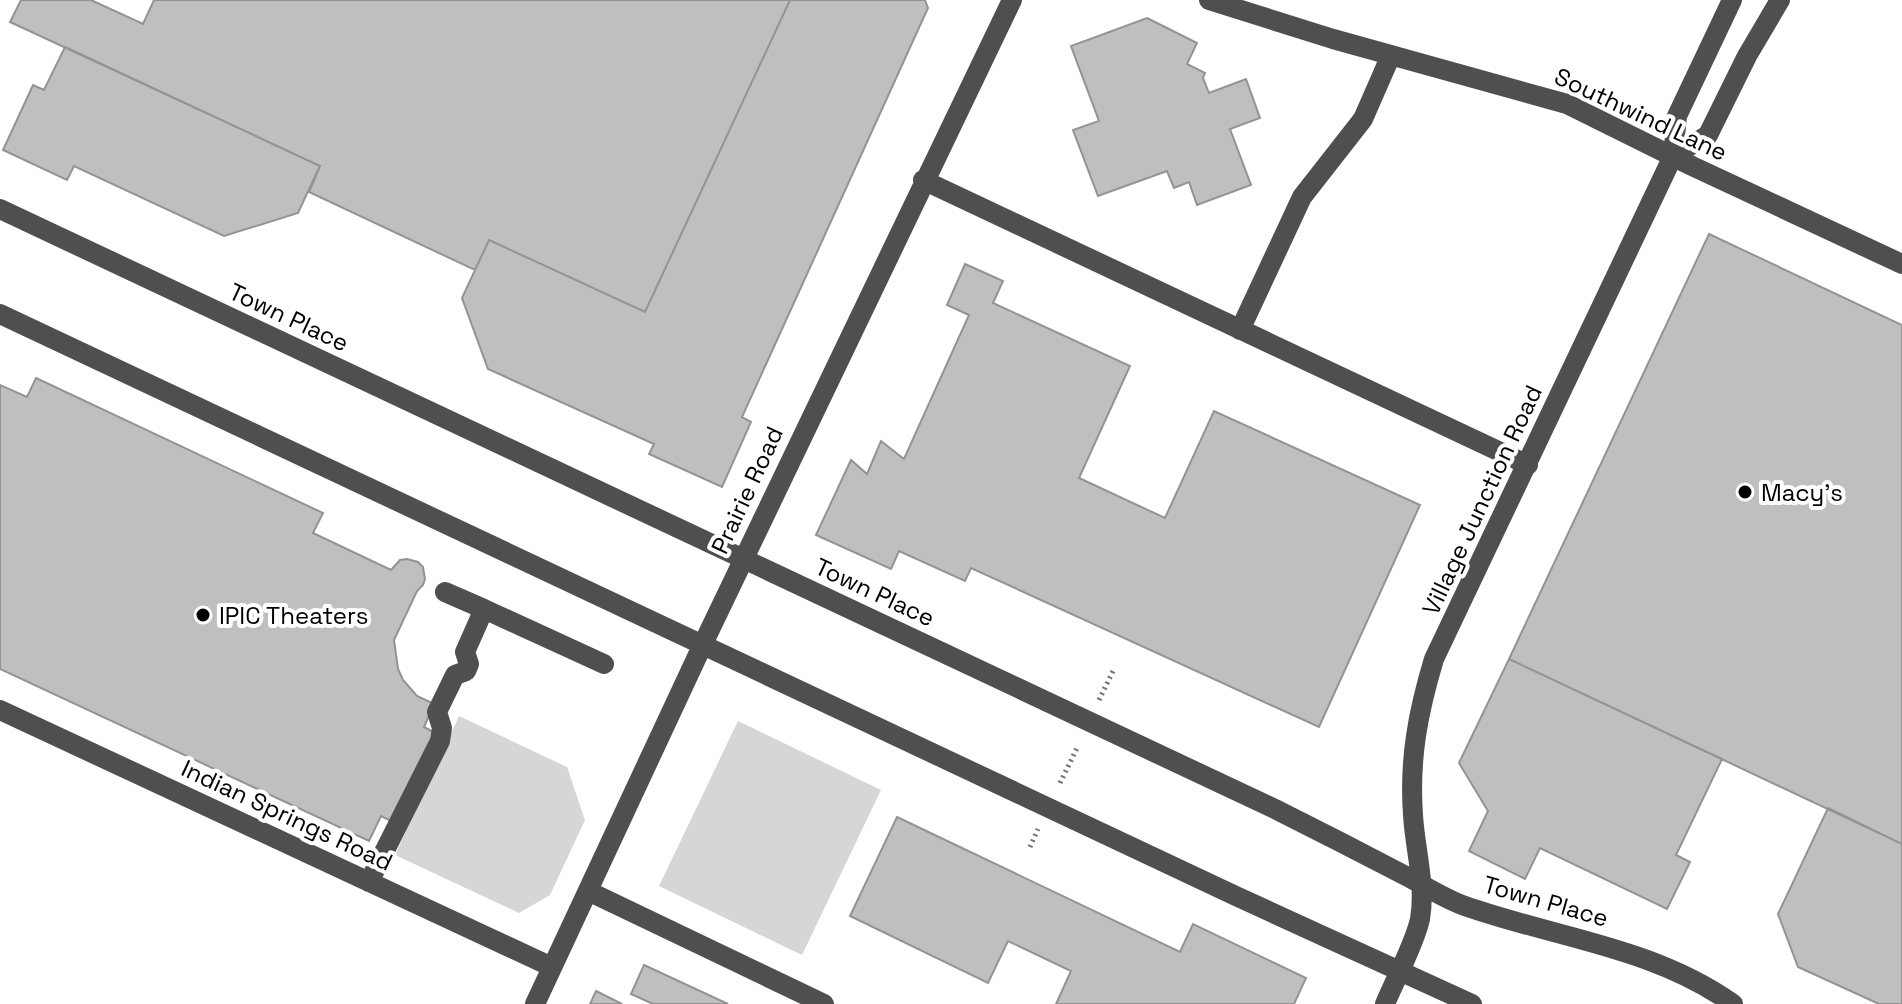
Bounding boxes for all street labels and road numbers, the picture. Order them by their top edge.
street label: Southwind Lane [1550,60,1732,168]
street label: Town Place [224,276,354,358]
street label: Village Junction Road [1415,380,1549,620]
street label: Prairie Road [704,421,790,559]
street label: Town Place [810,551,940,633]
street label: Indian Springs Road [176,752,398,878]
street label: Town Place [1480,868,1612,934]

